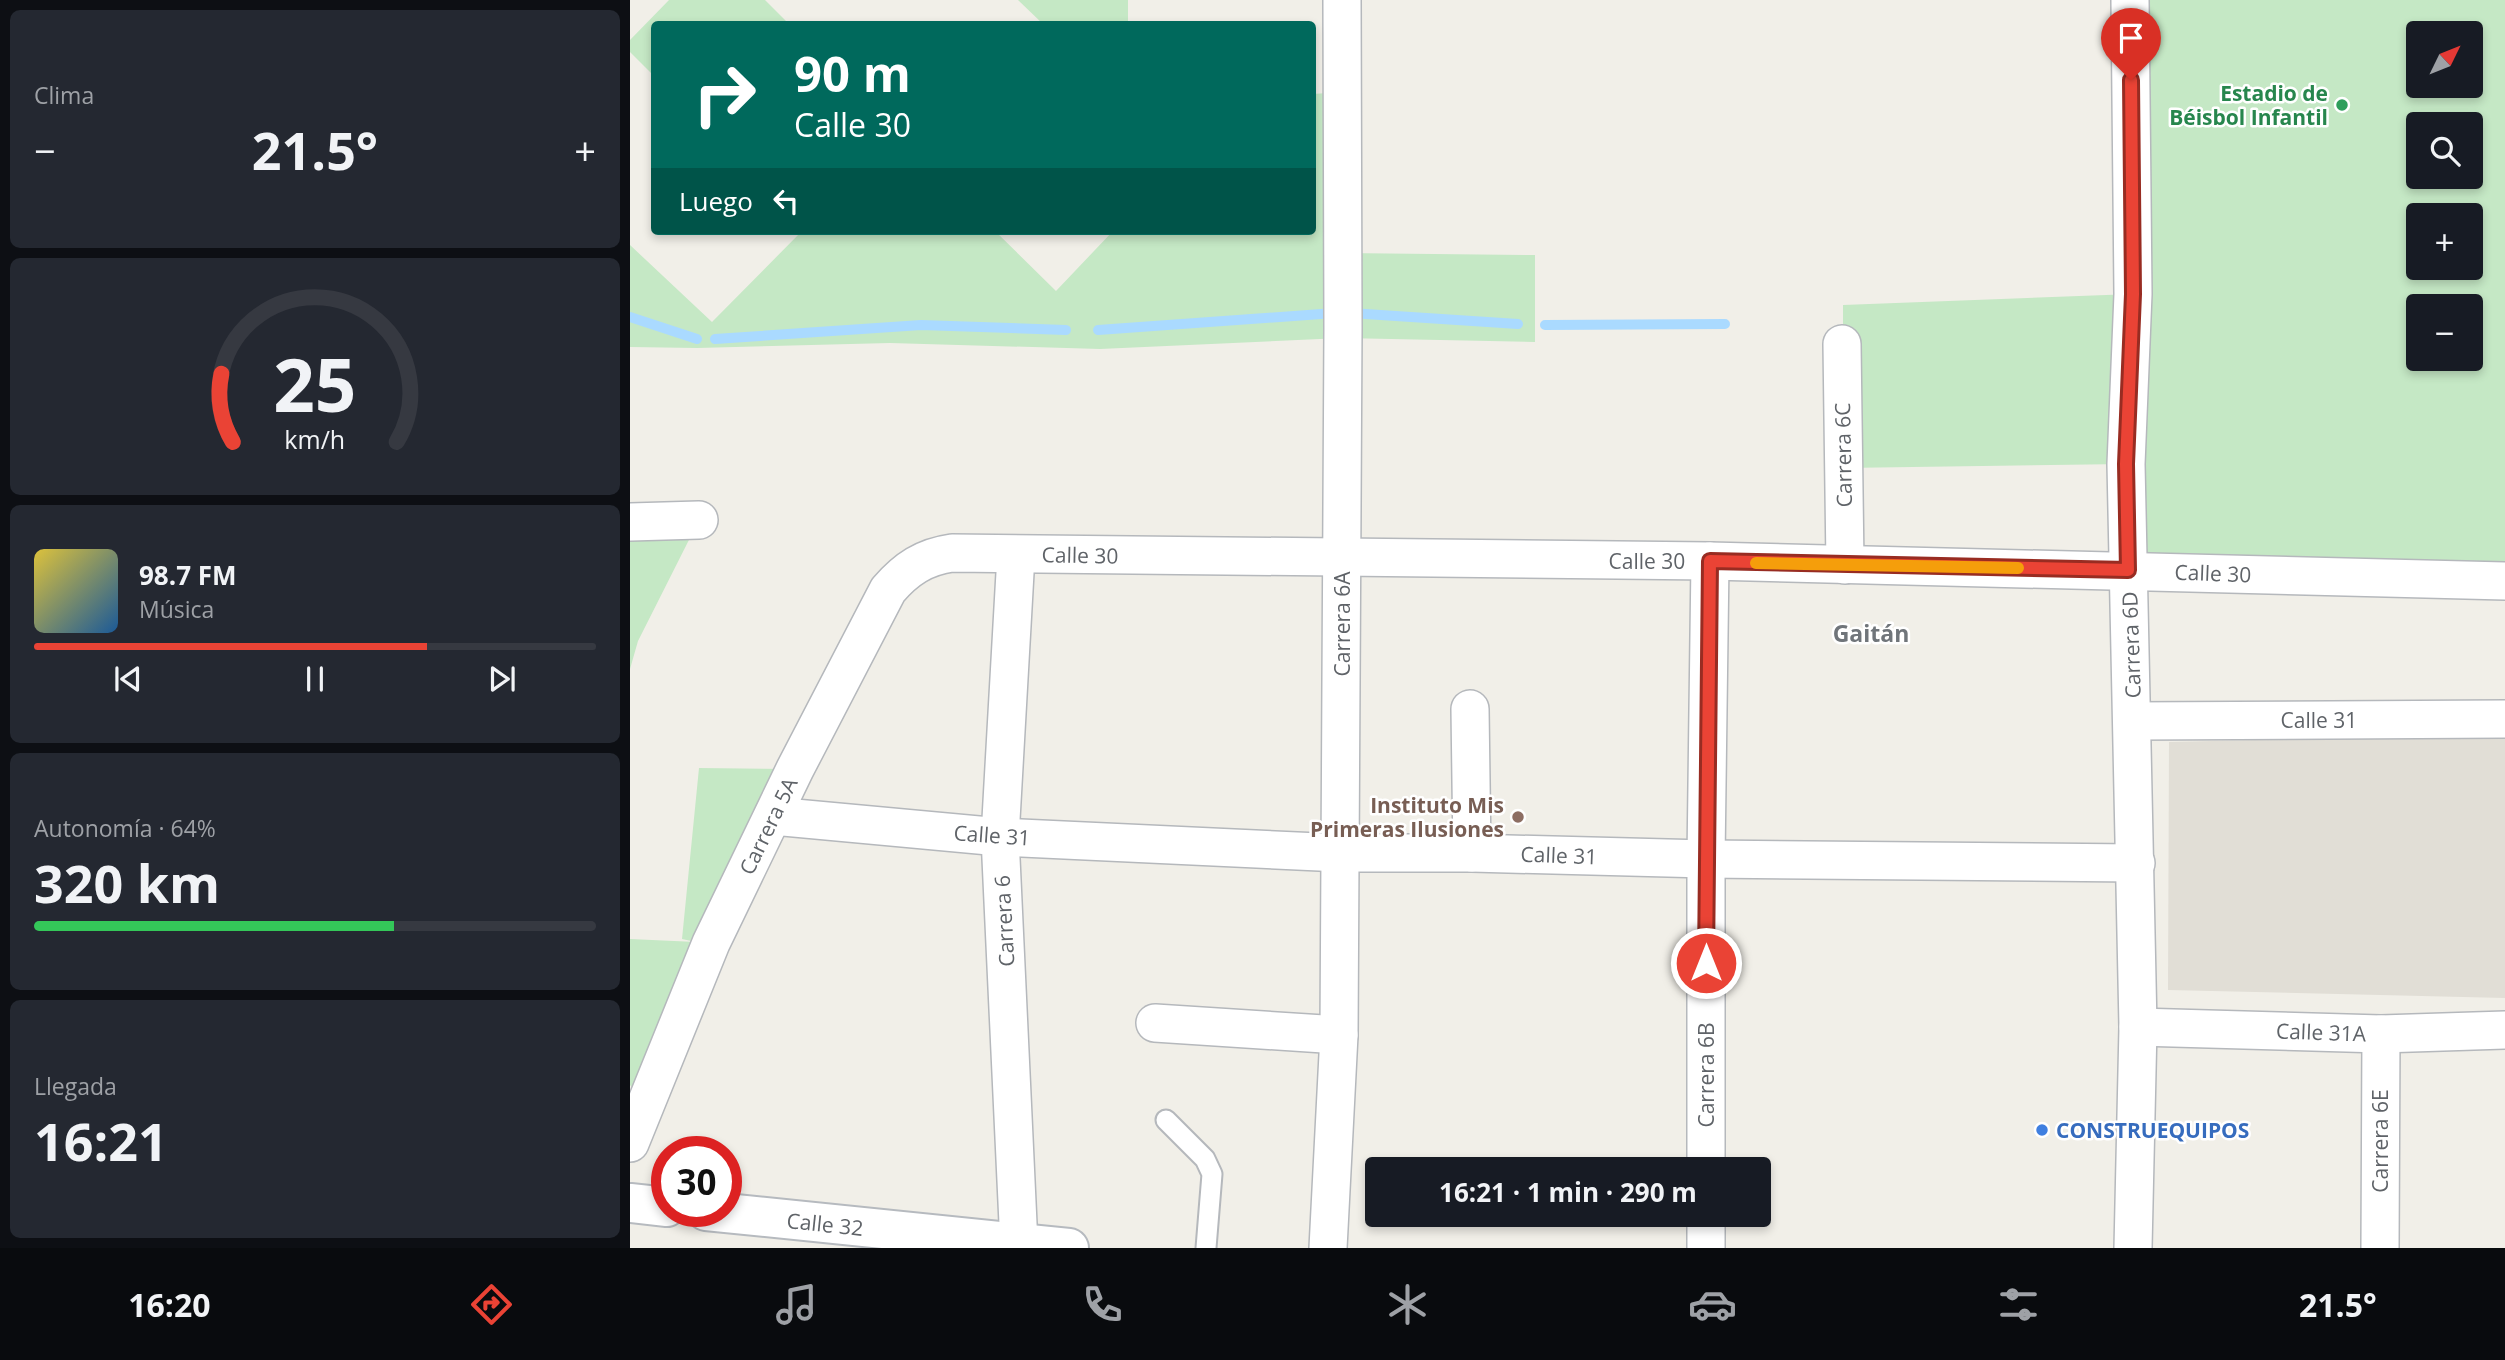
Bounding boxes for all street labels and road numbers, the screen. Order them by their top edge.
street label: Carrera 6C [1828,402,1858,508]
street label: Calle 30 [1041,540,1119,570]
street label: Calle 30 [1609,547,1685,575]
street label: Calle 30 [2174,558,2252,588]
street label: Carrera 6A [1328,571,1356,676]
street label: Carrera 6D [2115,591,2147,699]
street label: Calle 31 [2281,706,2357,734]
street label: Carrera 5A [732,772,804,879]
street label: Calle 31 [953,818,1031,852]
street label: Calle 31 [1520,840,1598,870]
street label: Carrera 6 [988,875,1020,967]
street label: Calle 31A [2276,1016,2367,1048]
street label: Carrera 6B [1692,1022,1720,1128]
street label: Carrera 6E [2366,1089,2394,1193]
street label: Calle 32 [785,1206,865,1242]

